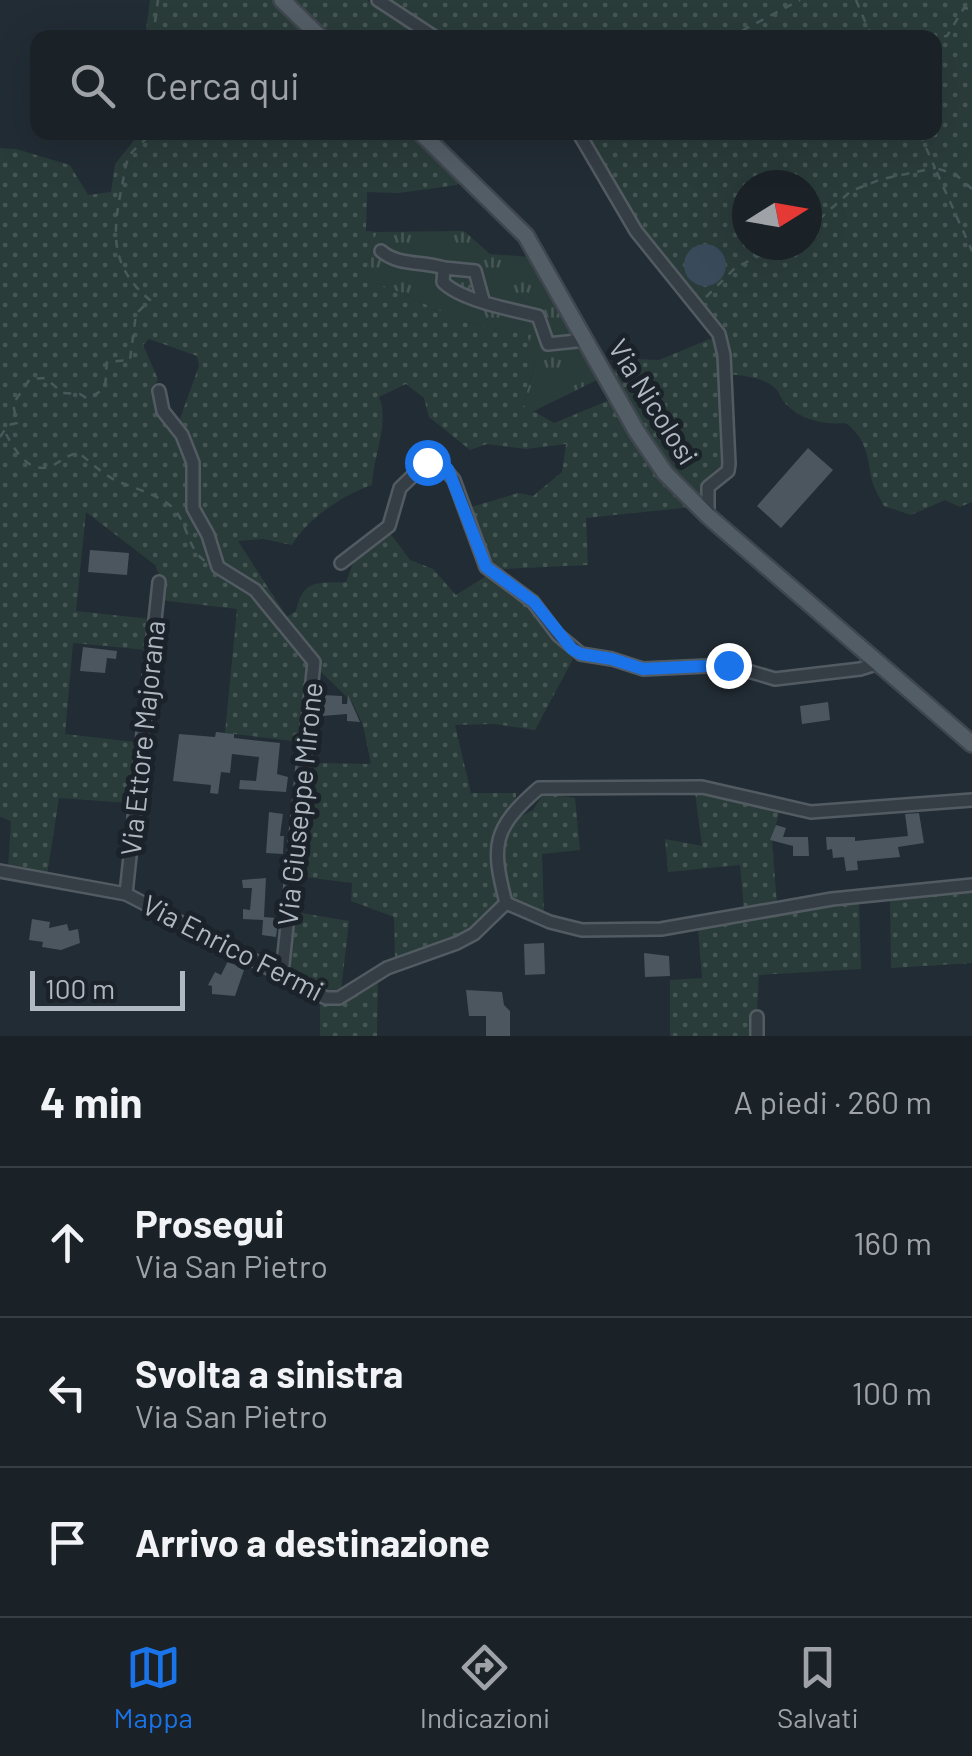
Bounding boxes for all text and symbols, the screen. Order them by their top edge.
search box [30,30,942,140]
icon: search [65,58,120,113]
text: Cerca qui [145,62,300,108]
north arrow [732,170,822,260]
street label: Via Nicolosi [602,332,706,471]
route start [405,440,451,486]
street label: Via Ettore Majorana [113,618,171,857]
route end [706,643,752,689]
street label: Via Giuseppe Mirone [269,680,329,927]
street label: Via Enrico Fermi [137,887,330,1007]
scale bar [30,966,185,1010]
text: 100 m [45,971,115,1005]
text: 4 min [40,1076,143,1126]
text: A piedi · 260 m [734,1082,932,1120]
text: Prosegui [135,1200,284,1246]
icon: ahead [40,1215,95,1270]
text: 160 m [853,1223,932,1261]
text: Via San Pietro [135,1246,328,1284]
text: Svolta a sinistra [135,1350,403,1396]
icon: left [40,1365,95,1420]
text: 100 m [852,1373,932,1411]
text: Via San Pietro [135,1396,328,1434]
icon: arrive [40,1515,95,1570]
text: Arrivo a destinazione [135,1519,490,1565]
tab: Mappa [113,1640,193,1734]
tab: Indicazioni [420,1640,550,1734]
tab: Salvati [777,1640,859,1734]

